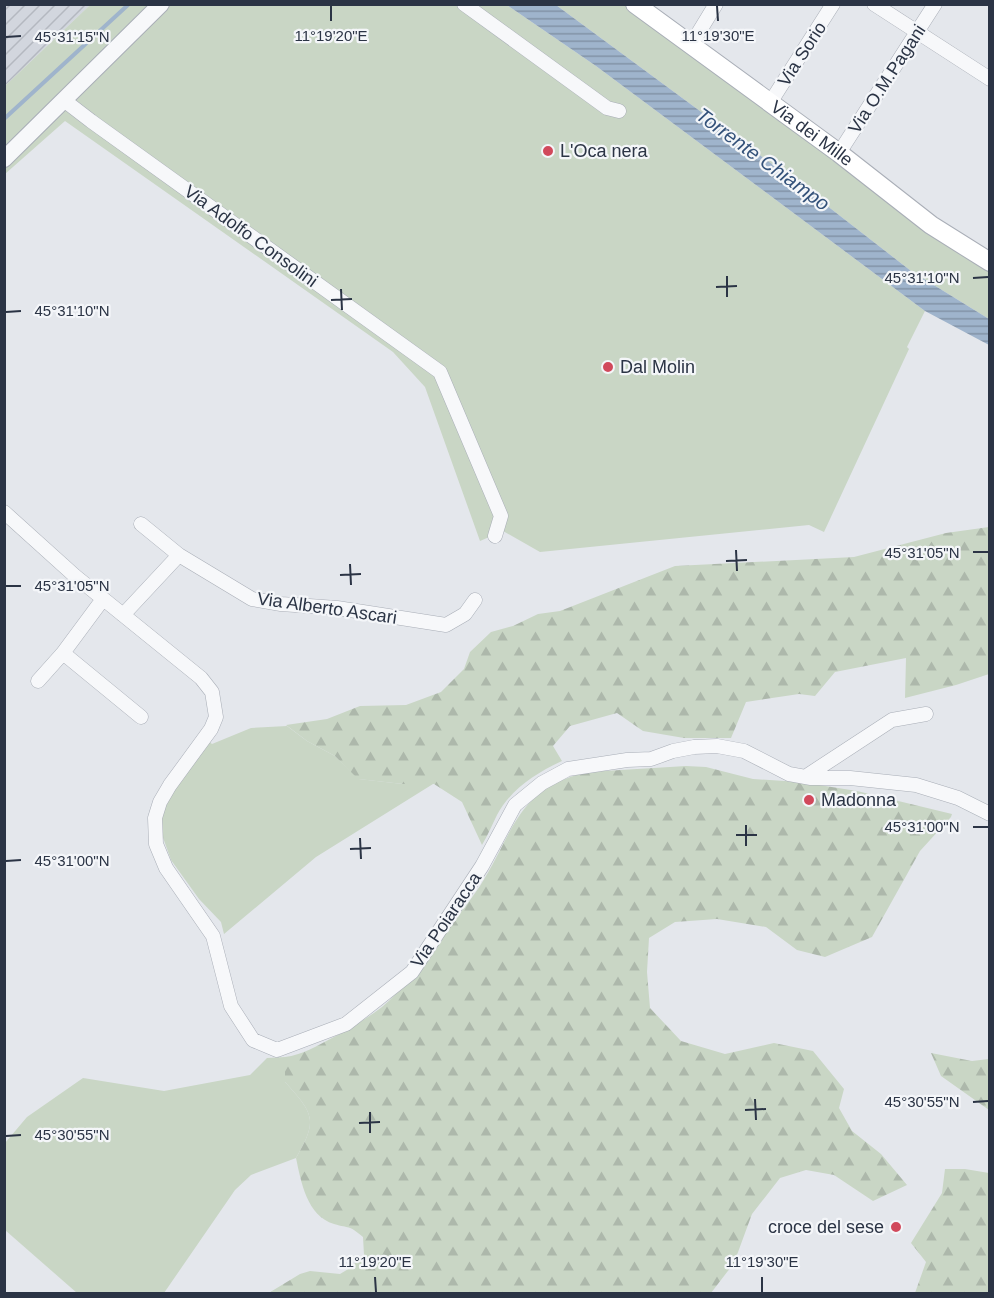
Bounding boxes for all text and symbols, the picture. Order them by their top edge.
street label: Via Sorio [774,18,830,90]
street label: Via O.M.Pagani [844,21,930,137]
text: 11°19'20"E [294,27,368,44]
text: 11°19'30"E [681,27,755,44]
text: 45°31'15"N [34,28,110,45]
street label: Via dei Mille [767,97,857,170]
water label: Torrente Chiampo [692,103,834,215]
place label: L'Oca nera [560,141,648,161]
marker: L'Oca nera [541,144,555,158]
street label: Via Adolfo Consolini [180,181,322,291]
text: 45°31'10"N [884,269,960,286]
text: 45°31'10"N [34,302,110,319]
place label: Dal Molin [620,357,695,377]
marker: Dal Molin [601,360,615,374]
text: 45°31'05"N [884,544,960,561]
text: 45°31'05"N [34,577,110,594]
street label: Via Alberto Ascari [256,588,398,628]
place label: Madonna [821,790,897,810]
marker: Madonna [802,793,816,807]
text: 45°31'00"N [884,818,960,835]
text: 45°31'00"N [34,852,110,869]
street label: Via Poiaracca [407,868,486,971]
text: 45°30'55"N [884,1093,960,1110]
text: 45°30'55"N [34,1126,110,1143]
place label: croce del sese [768,1217,884,1237]
marker: croce del sese [889,1220,903,1234]
text: 11°19'20"E [338,1253,412,1270]
text: 11°19'30"E [725,1253,799,1270]

